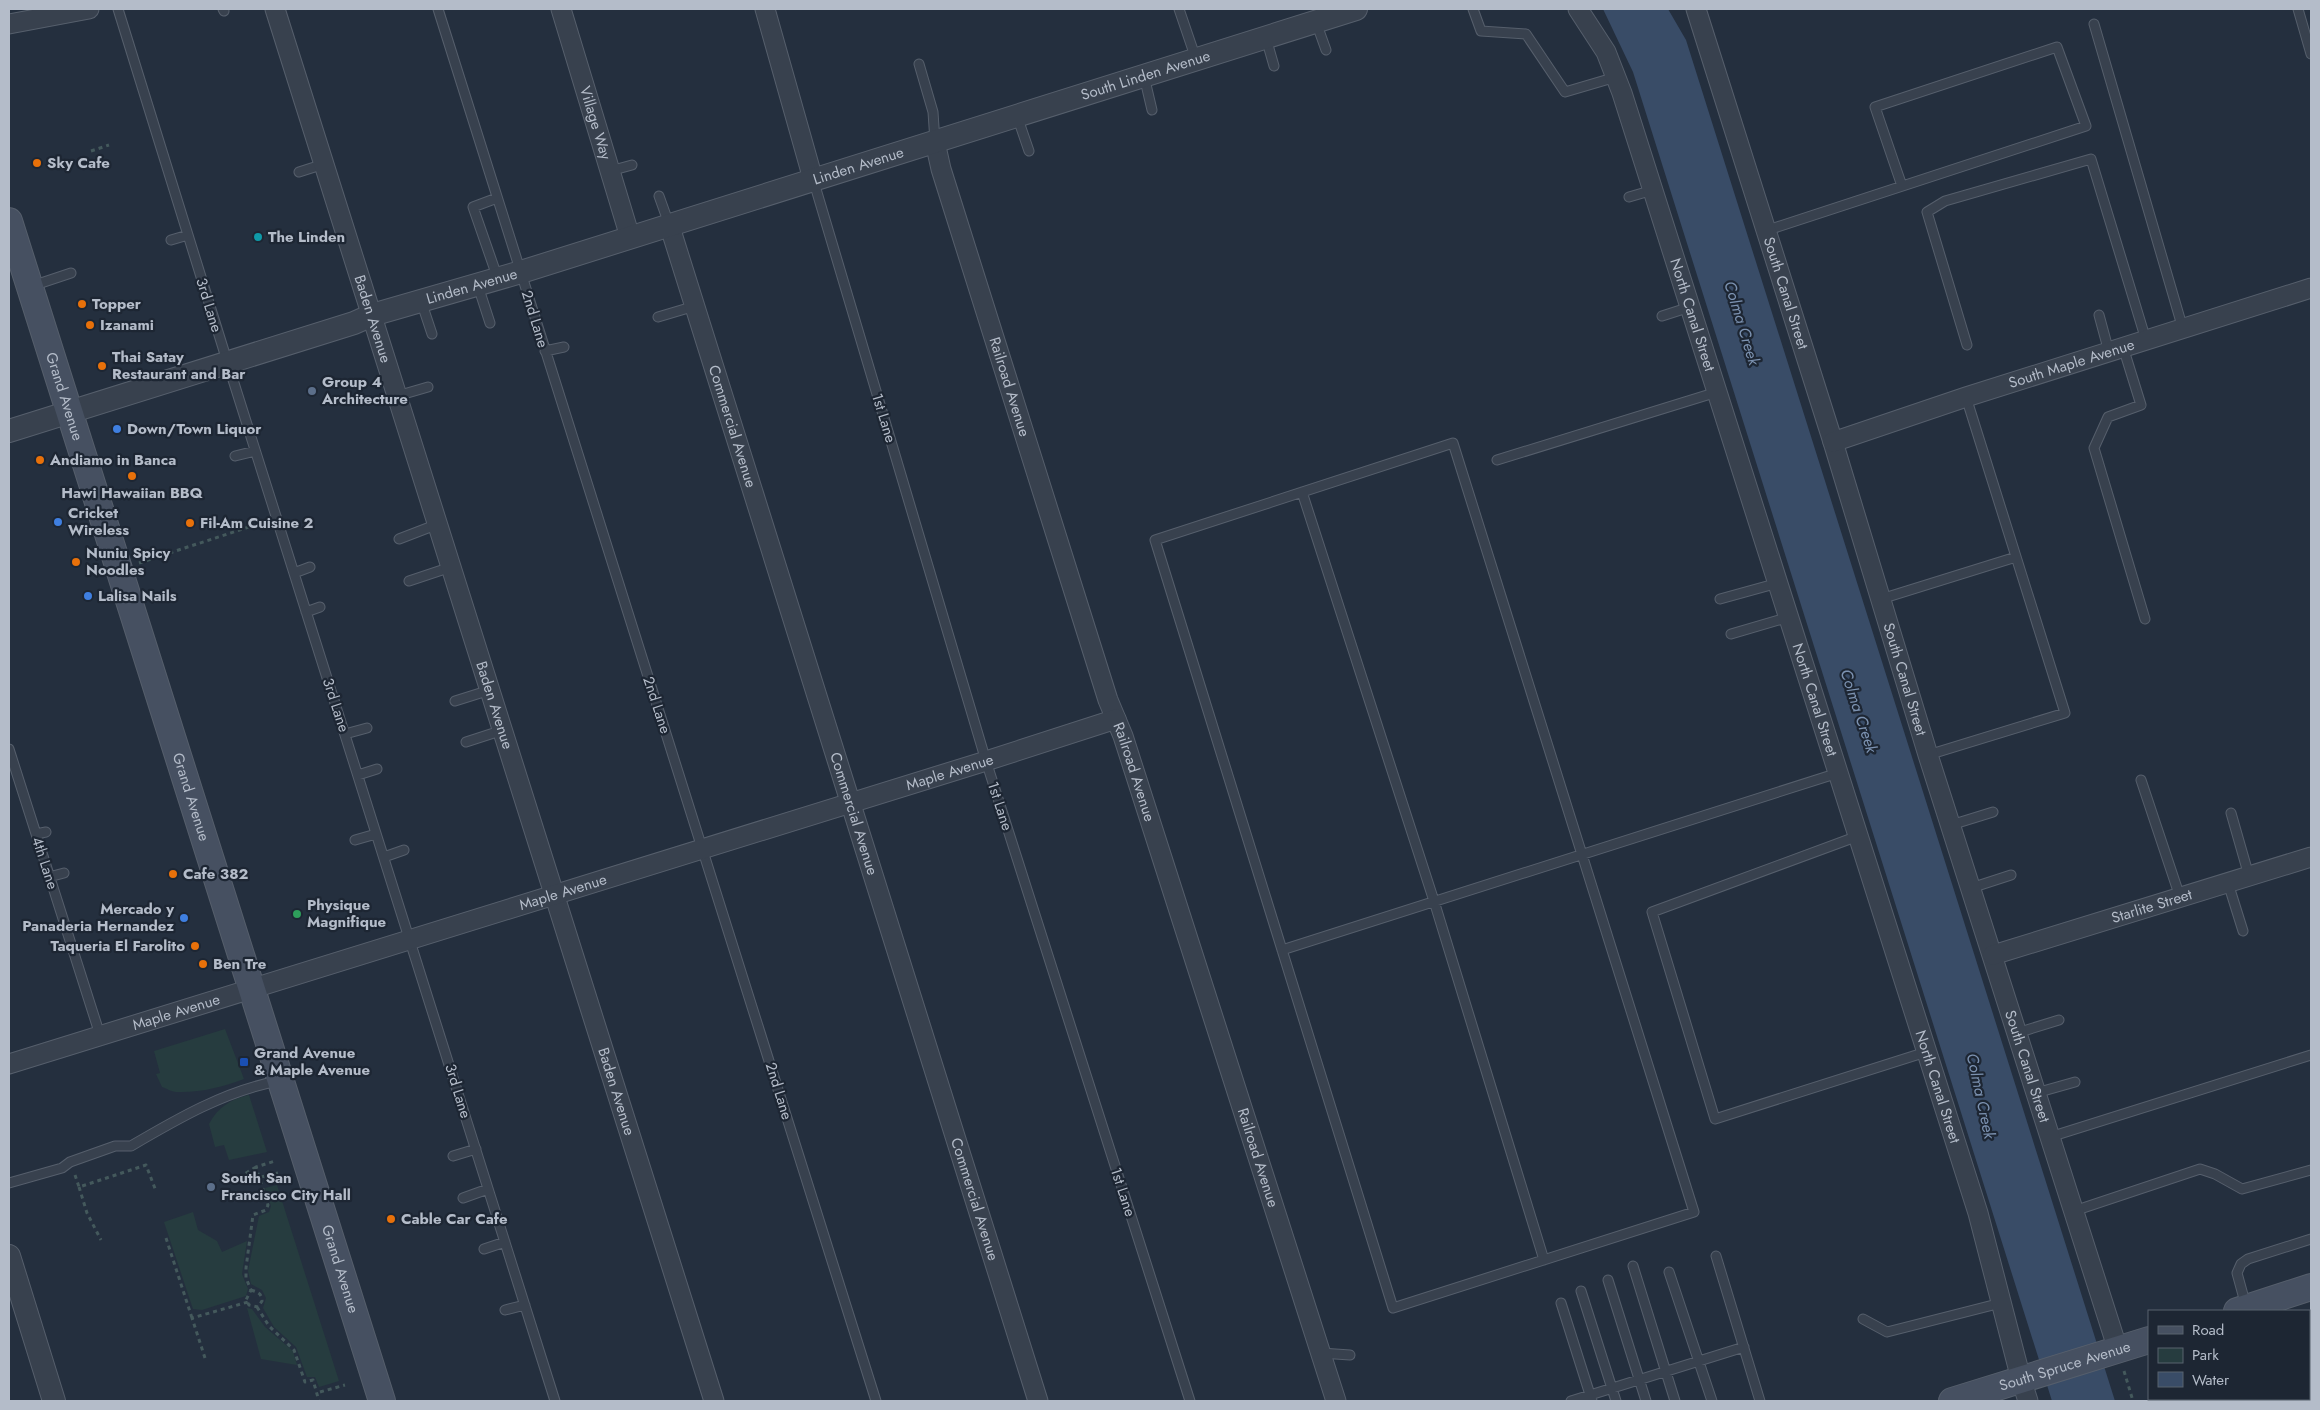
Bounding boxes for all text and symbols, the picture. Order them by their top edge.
street label: South Linden Avenue [1078,45,1213,106]
street label: Village Way [574,83,617,163]
street label: Linden Avenue [810,141,907,190]
place label: Sky Cafe [47,152,110,174]
marker: Sky Cafe [31,157,43,169]
place label: The Linden [268,226,345,248]
marker: The Linden [252,231,264,243]
street label: South Canal Street [1758,234,1814,352]
street label: North Canal Street [1664,255,1721,374]
street label: Linden Avenue [423,263,520,310]
street label: Baden Avenue [349,272,397,366]
street label: 3rd Lane [190,275,228,335]
water label: Colma Creek [1718,278,1766,369]
street label: 2nd Lane [516,288,554,351]
place label: Topper [92,293,142,315]
marker: Topper [76,298,88,310]
place label: Izanami [100,314,154,336]
marker: Izanami [84,319,96,331]
street label: South Maple Avenue [2006,333,2137,394]
street label: Railroad Avenue [984,334,1036,440]
place label: Thai Satay Restaurant and Bar [112,346,246,385]
street label: Grand Avenue [40,349,89,444]
marker: Thai Satay Restaurant and Bar [96,360,108,372]
street label: Commercial Avenue [703,362,762,491]
place label: Group 4 Architecture [321,371,408,410]
marker: Group 4 Architecture [306,385,318,397]
street label: 1st Lane [866,391,902,446]
place label: Down/Town Liquor [127,418,262,440]
marker: Down/Town Liquor [111,423,123,435]
place label: Andiamo in Banca [49,449,176,471]
marker: Andiamo in Banca [34,454,46,466]
marker: Hawi Hawaiian BBQ [126,470,138,482]
place label: Hawi Hawaiian BBQ [61,482,204,504]
place label: Cricket Wireless [68,502,129,541]
place label: Fil-Am Cuisine 2 [200,512,314,534]
marker: Cricket Wireless [52,516,64,528]
marker: Fil-Am Cuisine 2 [184,517,196,529]
place label: Nuniu Spicy Noodles [86,542,171,581]
marker: Nuniu Spicy Noodles [70,556,82,568]
place label: Lalisa Nails [98,585,177,607]
marker: Lalisa Nails [82,590,94,602]
street label: South Canal Street [1877,620,1933,739]
street label: North Canal Street [1787,640,1843,759]
street label: Baden Avenue [470,658,519,752]
water label: Colma Creek [1835,666,1884,757]
street label: 2nd Lane [637,674,677,737]
street label: 3rd Lane [317,675,355,735]
street label: Railroad Avenue [1107,719,1161,825]
street label: Maple Avenue [903,748,997,796]
street label: Grand Avenue [167,750,215,844]
street label: Commercial Avenue [824,750,884,878]
street label: 1st Lane [982,779,1018,834]
street label: 4th Lane [26,834,64,892]
place label: Cafe 382 [183,863,249,885]
marker: Cafe 382 [167,868,179,880]
street label: Maple Avenue [517,868,610,916]
street label: Starlite Street [2109,883,2195,929]
place label: Physique Magnifique [307,894,387,933]
place label: Mercado y Panaderia Hernandez [22,898,174,937]
marker: Physique Magnifique [291,908,303,920]
marker: Mercado y Panaderia Hernandez [178,912,190,924]
place label: Taqueria El Farolito [51,935,185,957]
marker: Taqueria El Farolito [189,940,201,952]
place label: Ben Tre [213,953,267,975]
marker: Ben Tre [197,958,209,970]
street label: Maple Avenue [130,988,223,1036]
street label: South Canal Street [1999,1007,2056,1126]
street label: North Canal Street [1910,1027,1966,1146]
place label: Grand Avenue & Maple Avenue [254,1042,370,1081]
street label: Baden Avenue [592,1045,641,1138]
water label: Colma Creek [1961,1051,2002,1142]
marker: Grand Avenue & Maple Avenue [238,1056,250,1068]
street label: 2nd Lane [760,1060,798,1123]
street label: 3rd Lane [439,1061,477,1121]
street label: Railroad Avenue [1232,1105,1284,1210]
street label: Commercial Avenue [945,1135,1004,1264]
street label: 1st Lane [1105,1165,1141,1220]
place label: South San Francisco City Hall [221,1167,351,1206]
marker: South San Francisco City Hall [205,1181,217,1193]
place label: Cable Car Cafe [401,1208,508,1230]
marker: Cable Car Cafe [385,1213,397,1225]
street label: Grand Avenue [316,1222,365,1316]
legend [2148,1310,2310,1400]
text: Road [2192,1319,2224,1341]
street label: South Spruce Avenue [1996,1335,2133,1397]
text: Park [2192,1344,2219,1366]
text: Water [2192,1369,2230,1391]

